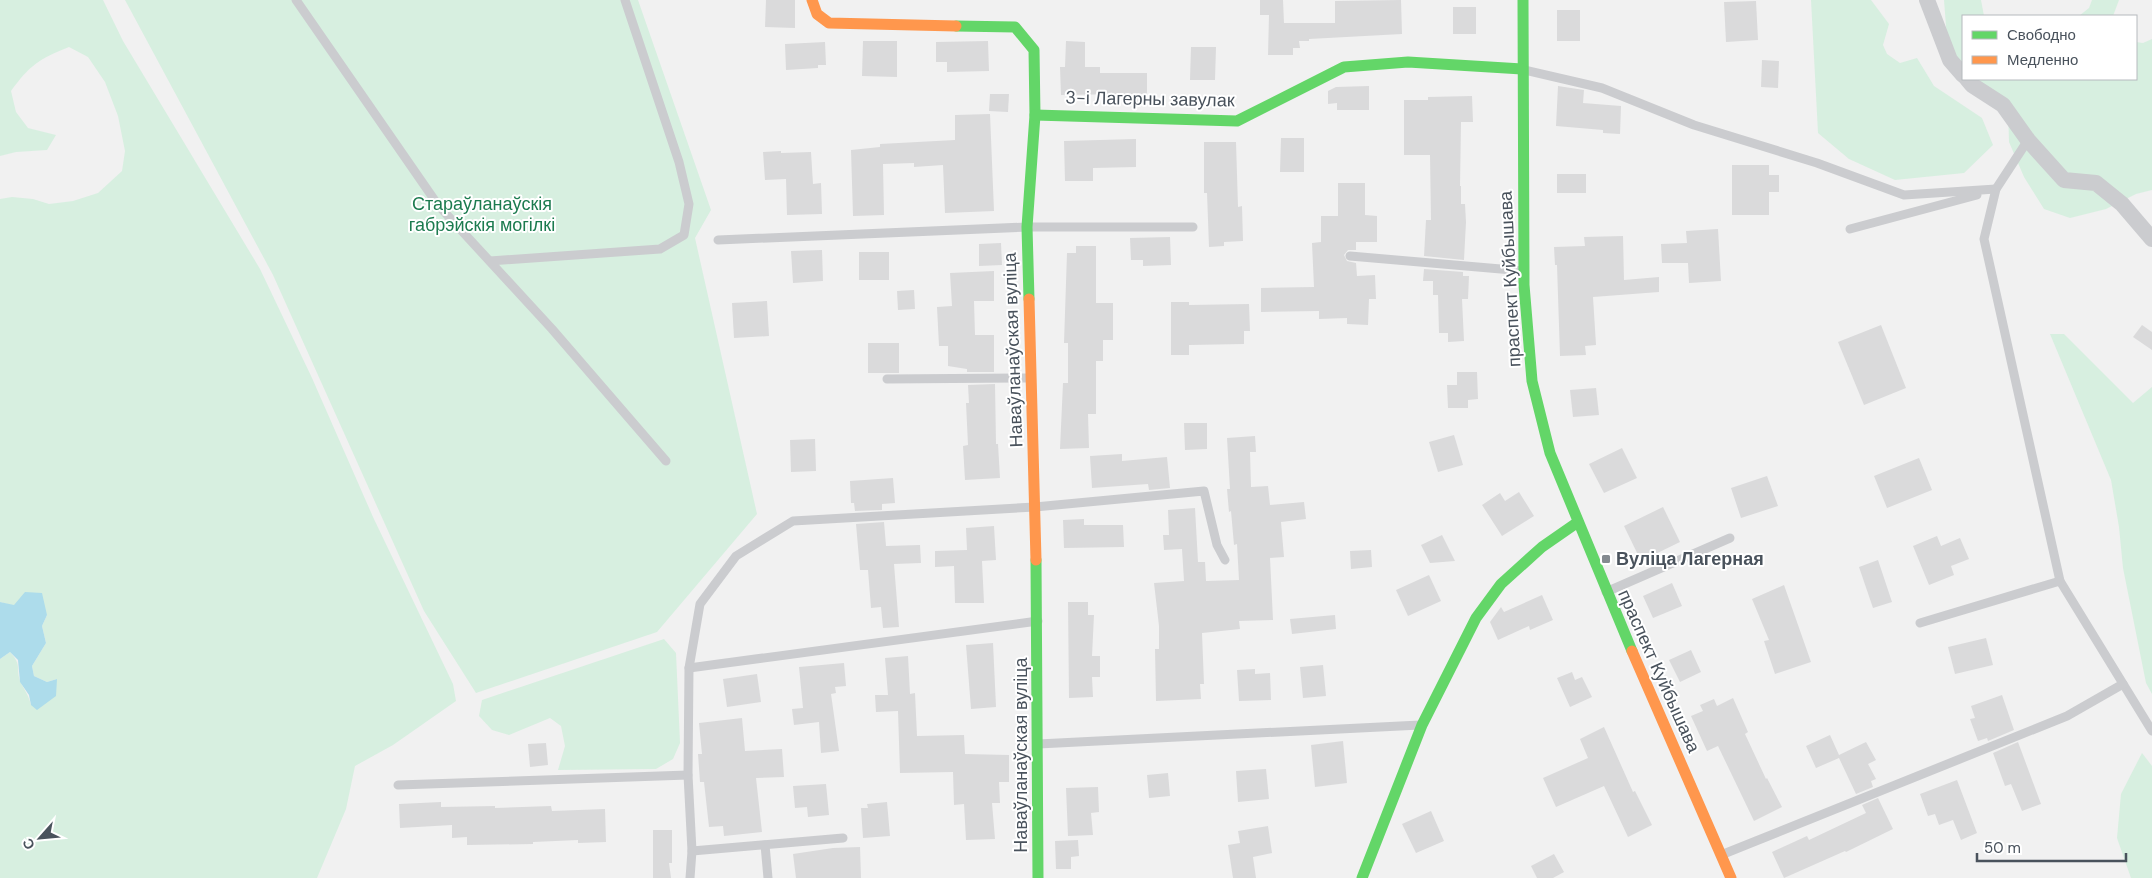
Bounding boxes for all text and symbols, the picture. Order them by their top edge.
legend [1962,15,2137,80]
text: Свободно [2007,25,2076,45]
text: Медленно [2007,50,2078,70]
street label: 3-і Лагерны завулак [1065,86,1235,112]
street label: праспект Куйбышава [1493,189,1527,368]
park label: Стараўланаўскія габрэйскія могілкі [409,192,555,237]
street label: Наваўланаўская вуліца [998,251,1028,448]
place label: Вуліца Лагерная [1616,547,1764,571]
marker: Вуліца Лагерная [1600,553,1612,565]
street label: праспект Куйбышава [1612,586,1706,757]
street label: Наваўланаўская вуліца [1009,656,1033,853]
north arrow [15,813,65,863]
scale bar [1977,830,2126,862]
text: С [18,835,39,852]
text: 50 m [1984,838,2021,858]

